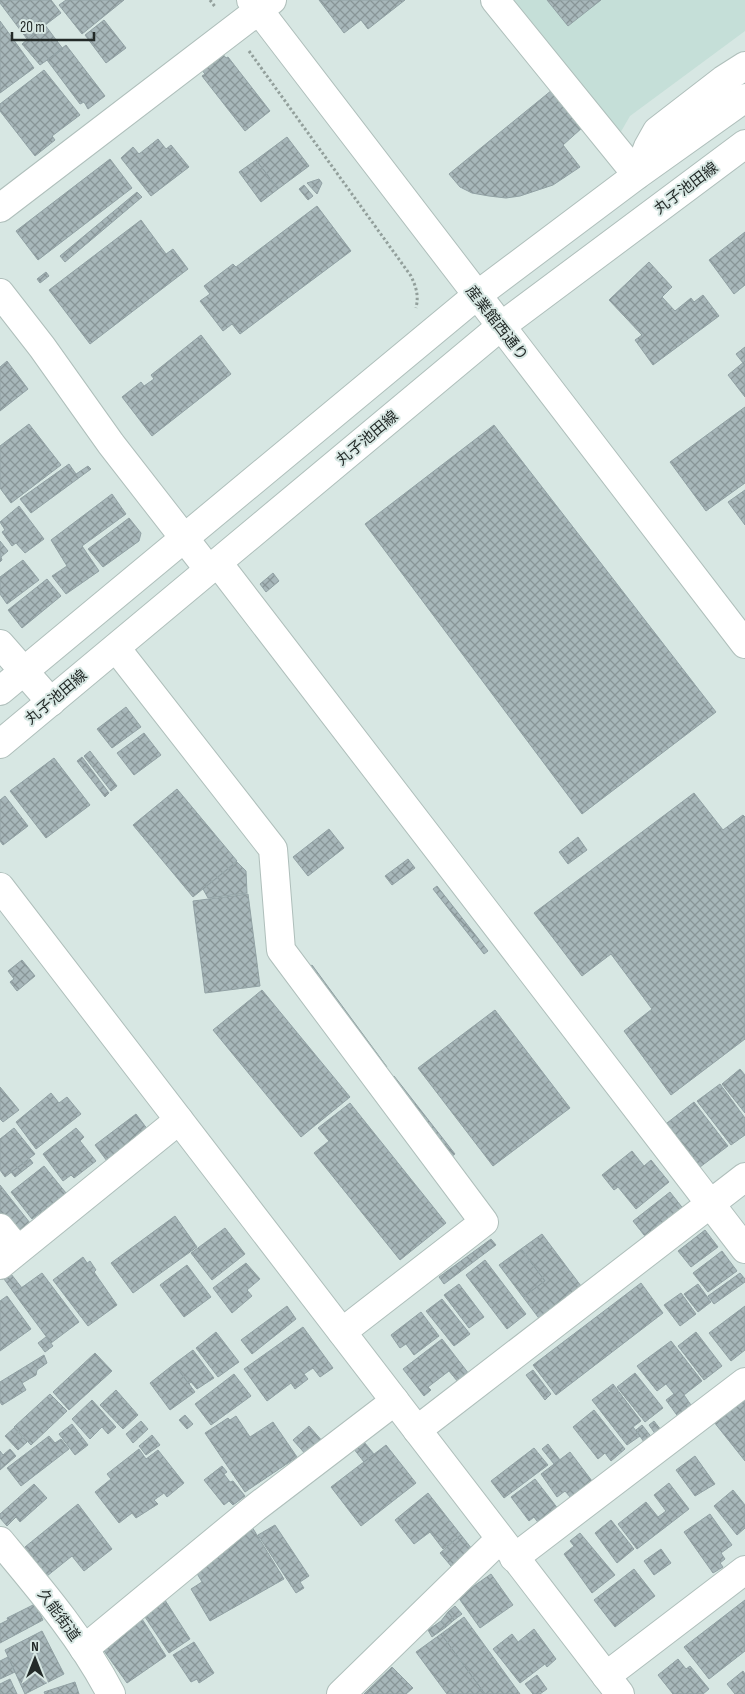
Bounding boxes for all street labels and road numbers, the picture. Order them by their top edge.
street label: 丸子池田線 [651,158,722,219]
street label: 産業館西通り [461,282,532,365]
street label: 丸子池田線 [332,407,402,470]
street label: 丸子池田線 [21,666,91,729]
street label: 久能街道 [33,1585,84,1645]

